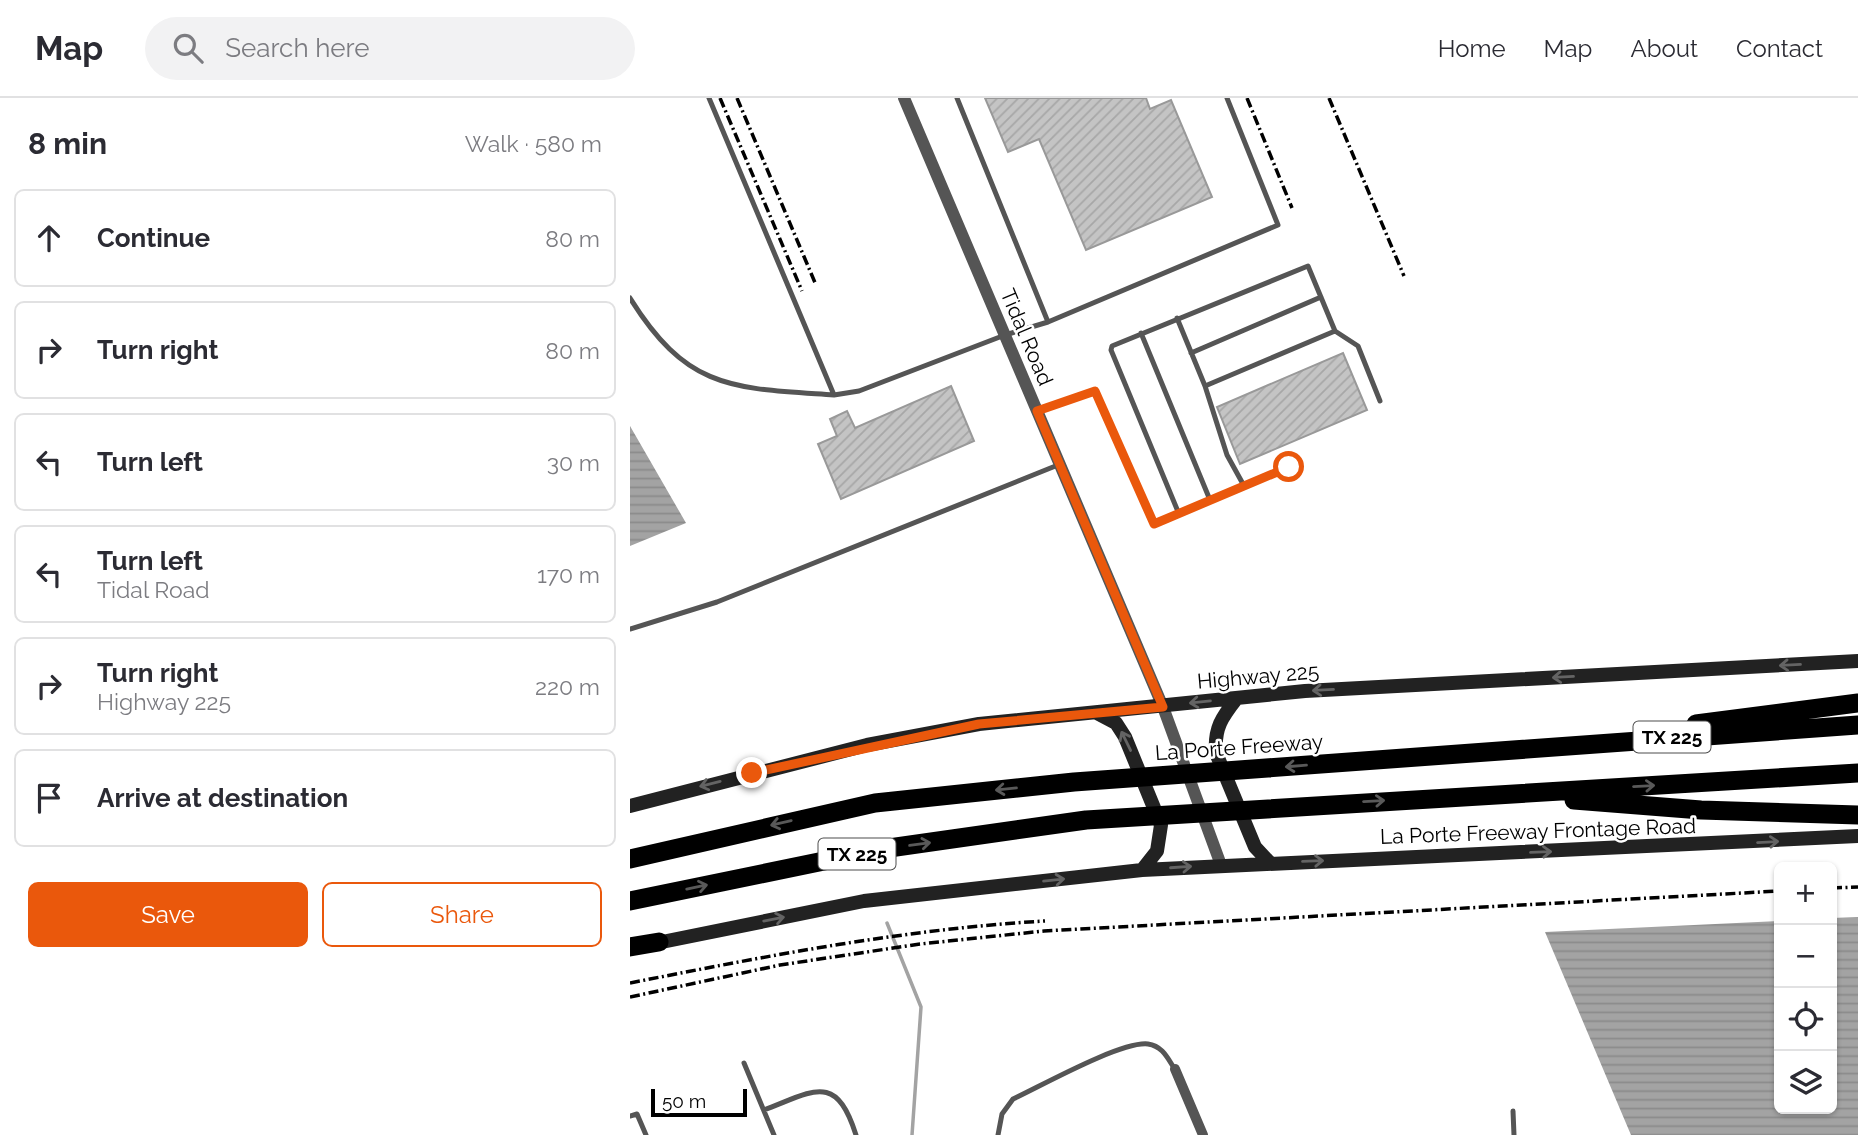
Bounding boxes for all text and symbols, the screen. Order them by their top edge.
search box [145,17,635,80]
text: Map [35,29,103,68]
icon: search [169,29,207,67]
text: Search here [225,33,370,63]
text: Home [1438,34,1506,63]
text: Map [1544,34,1592,63]
text: About [1630,34,1698,63]
text: Contact [1736,34,1823,63]
text: 8 min [28,126,107,161]
text: Walk · 580 m [465,130,602,157]
icon: ahead [30,219,68,257]
text: Continue [97,223,210,253]
text: 80 m [545,225,600,252]
street label: Tidal Road [995,285,1059,389]
icon: right [30,331,68,369]
text: Turn right [97,335,218,365]
text: 80 m [545,337,600,364]
icon: left [30,443,68,481]
text: Turn left [97,447,203,477]
text: 30 m [547,449,600,476]
route start [1273,451,1304,482]
text: Turn left [97,546,203,576]
icon: left [30,555,68,593]
text: 170 m [537,561,600,588]
text: Tidal Road [97,576,209,603]
text: Turn right [97,658,218,688]
street label: Highway 225 [1196,658,1320,694]
one-way arrow [1779,659,1802,672]
icon: right [30,667,68,705]
one-way arrow [1551,671,1574,684]
text: 220 m [535,673,600,700]
one-way arrow [1312,684,1335,697]
text: Highway 225 [97,688,231,715]
one-way arrow [1189,696,1212,709]
road number: TX 225 [1634,722,1710,752]
street label: La Porte Freeway [1154,729,1324,765]
one-way arrow [1119,731,1133,752]
route end [736,757,767,788]
one-way arrow [1285,760,1308,773]
one-way arrow [699,778,722,791]
icon: arrive [30,779,68,817]
one-way arrow [1633,779,1655,792]
text: Arrive at destination [97,783,348,813]
one-way arrow [995,783,1018,796]
one-way arrow [1363,795,1386,808]
street label: La Porte Freeway Frontage Road [1380,813,1696,849]
one-way arrow [770,816,793,830]
one-way arrow [1756,835,1779,848]
one-way arrow [908,837,931,850]
road number: TX 225 [818,838,896,870]
one-way arrow [1529,846,1552,859]
one-way arrow [1301,855,1324,868]
one-way arrow [1169,861,1192,874]
map controls [1774,862,1837,1114]
button: + [1774,862,1837,925]
one-way arrow [1043,873,1065,886]
one-way arrow [685,880,708,894]
button: Save [28,882,308,947]
button: Share [322,882,602,947]
one-way arrow [762,912,785,925]
button: − [1774,925,1837,988]
button: locate [1774,988,1837,1051]
button: layers [1774,1051,1837,1114]
scale bar [651,1086,747,1118]
text: 50 m [662,1090,706,1112]

